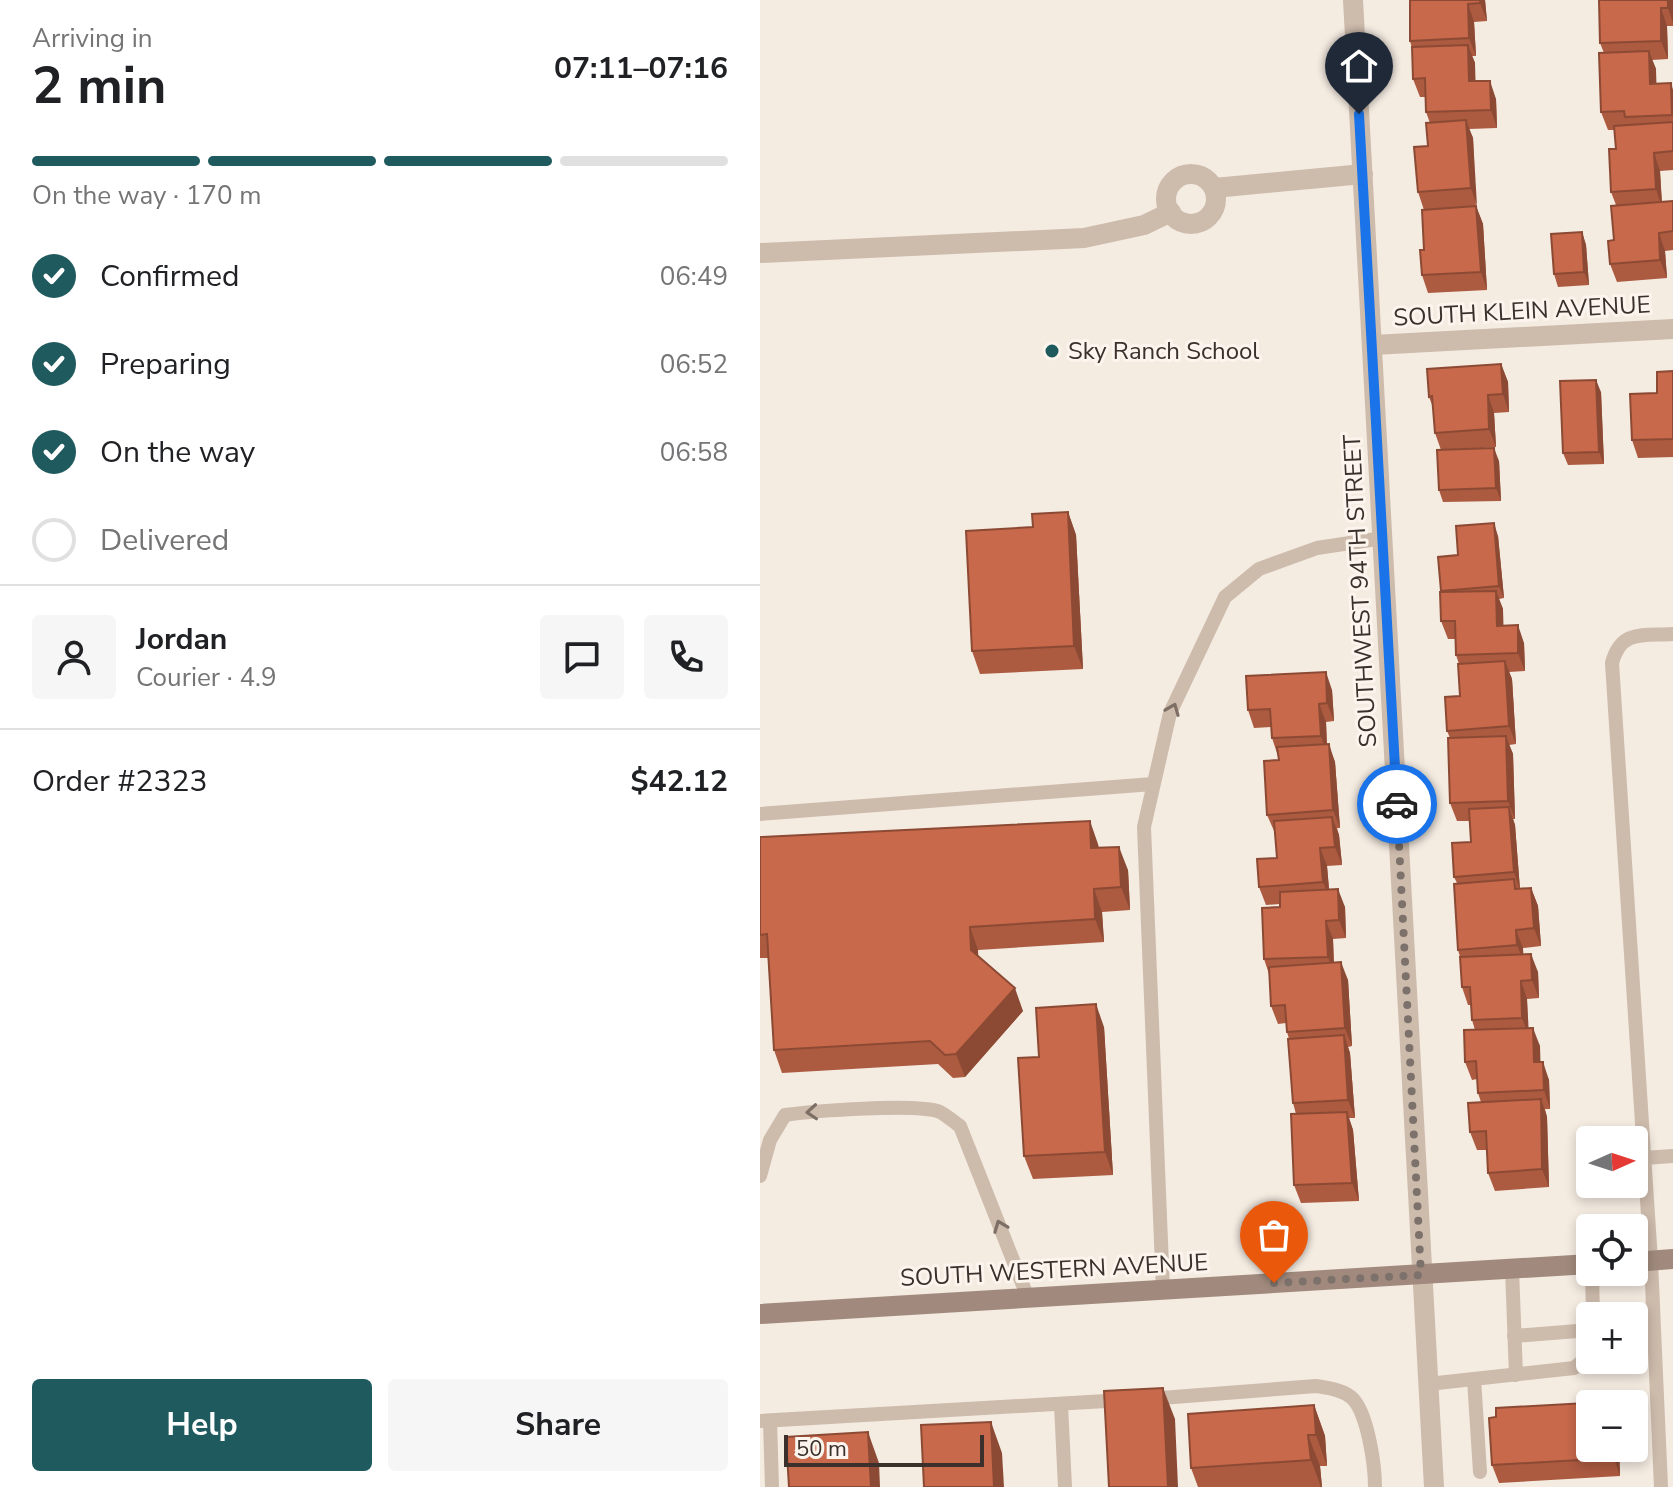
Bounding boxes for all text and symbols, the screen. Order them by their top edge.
text: Arriving in [32,21,153,56]
pin [1325,32,1393,114]
icon: home [1337,44,1381,88]
text: 07:11–07:16 [554,48,728,89]
text: 2 min [32,50,167,121]
text: On the way · 170 m [32,178,261,213]
icon: check [32,254,76,298]
text: Confirmed [100,256,240,297]
text: 06:49 [660,259,728,294]
street label: SOUTH KLEIN AVENUE [1393,288,1651,334]
place label: Sky Ranch School [1068,335,1259,367]
icon: check [32,342,76,386]
marker: Sky Ranch School [1043,342,1061,360]
text: Preparing [100,344,231,385]
text: 06:52 [660,347,728,382]
icon: check [32,430,76,474]
text: On the way [100,432,255,473]
street label: SOUTHWEST 94TH STREET [1336,433,1384,748]
text: 06:58 [660,435,728,470]
text: Delivered [100,520,229,561]
button: person [32,615,116,699]
button: chat [540,615,624,699]
button: phone [644,615,728,699]
text: Jordan [136,619,227,660]
text: Courier · 4.9 [136,660,277,695]
one-way arrow [1163,702,1180,716]
text: Order #2323 [32,761,207,802]
text: $42.12 [631,761,728,802]
courier [1357,764,1437,844]
icon: car [1375,782,1419,826]
one-way arrow [805,1103,818,1120]
north arrow [1576,1126,1648,1198]
map controls [1576,1126,1648,1462]
pin [1240,1201,1308,1283]
icon: bag [1252,1213,1296,1257]
button: locate [1576,1214,1648,1286]
one-way arrow [993,1219,1010,1233]
street label: SOUTH WESTERN AVENUE [899,1246,1209,1294]
button: + [1576,1302,1648,1374]
button: Help [32,1379,372,1471]
button: Share [388,1379,728,1471]
button: − [1576,1390,1648,1462]
scale bar [784,1431,984,1467]
text: 50 m [796,1434,847,1464]

